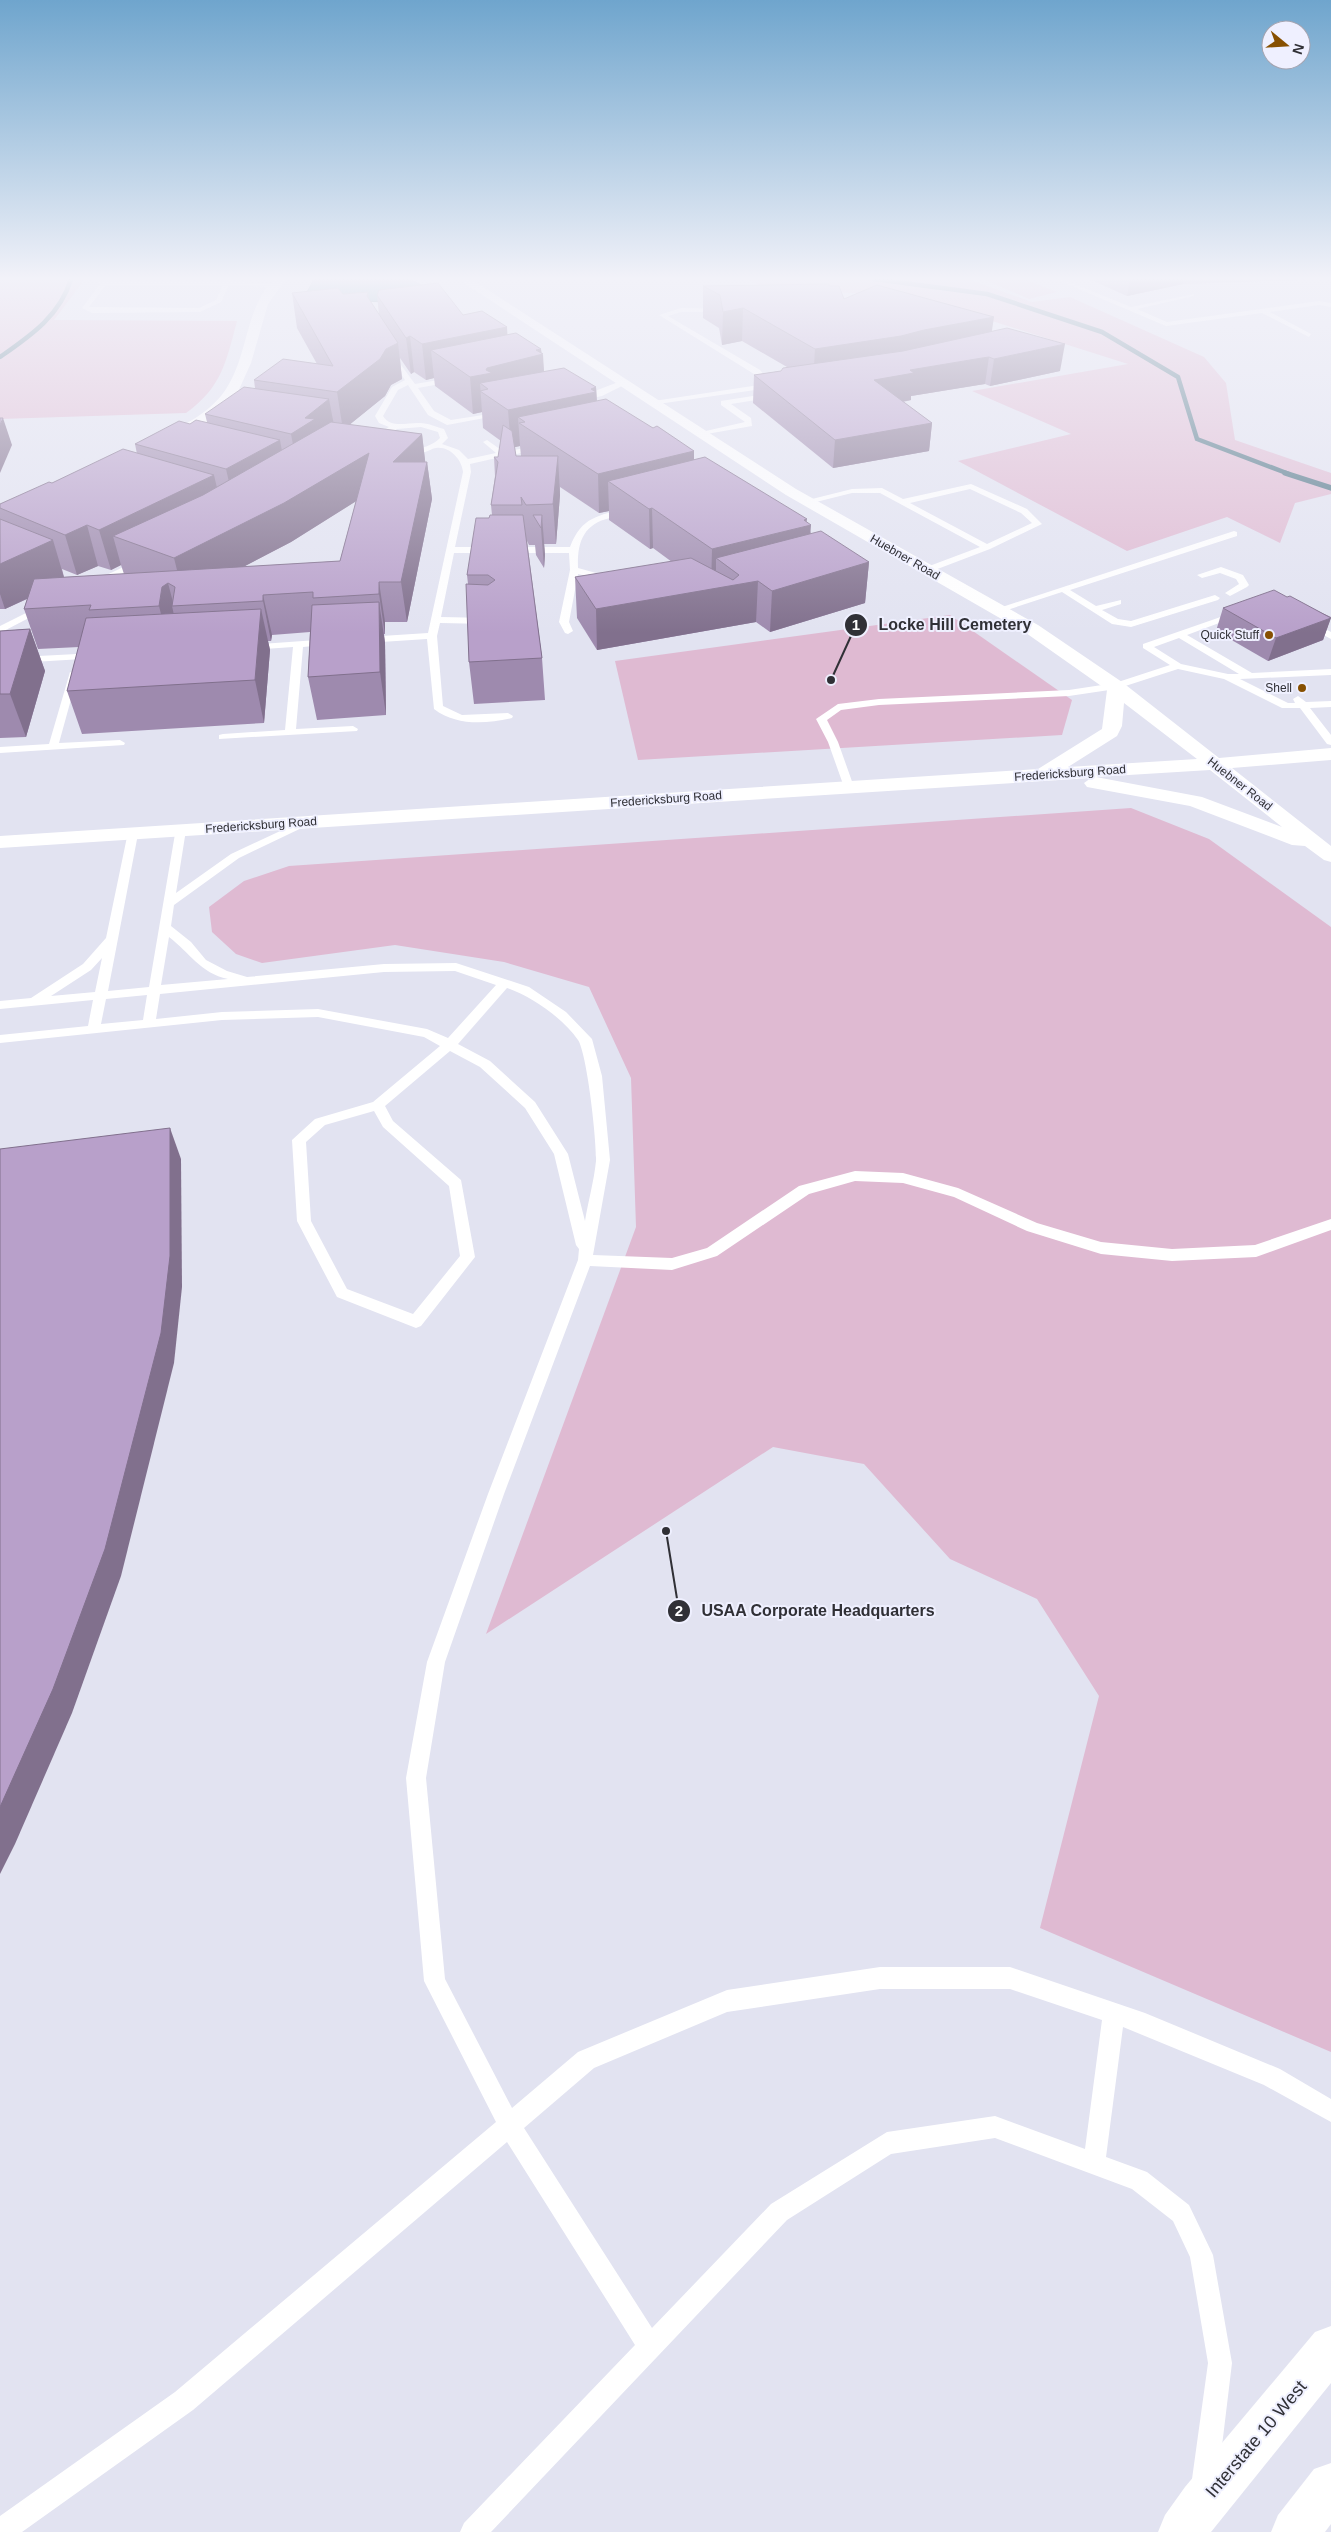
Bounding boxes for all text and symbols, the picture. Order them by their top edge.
north arrow [1261,20,1311,70]
text: N [1289,42,1308,56]
street label: Huebner Road [868,531,942,583]
callout: Locke Hill Cemetery [844,609,1042,640]
text: 1 [852,616,860,633]
text: Locke Hill Cemetery [879,616,1032,633]
place label: Quick Stuff [1201,628,1260,642]
marker: Quick Stuff [1263,629,1275,641]
place label: Shell [1265,681,1292,695]
marker: Shell [1296,682,1308,694]
street label: Huebner Road [1205,754,1275,814]
street label: Fredericksburg Road [1014,762,1126,784]
street label: Fredericksburg Road [610,788,722,810]
street label: Fredericksburg Road [205,814,317,836]
callout: USAA Corporate Headquarters [666,1595,945,1626]
text: 2 [675,1602,683,1619]
text: USAA Corporate Headquarters [701,1602,935,1619]
street label: Interstate 10 West [1201,2377,1311,2501]

